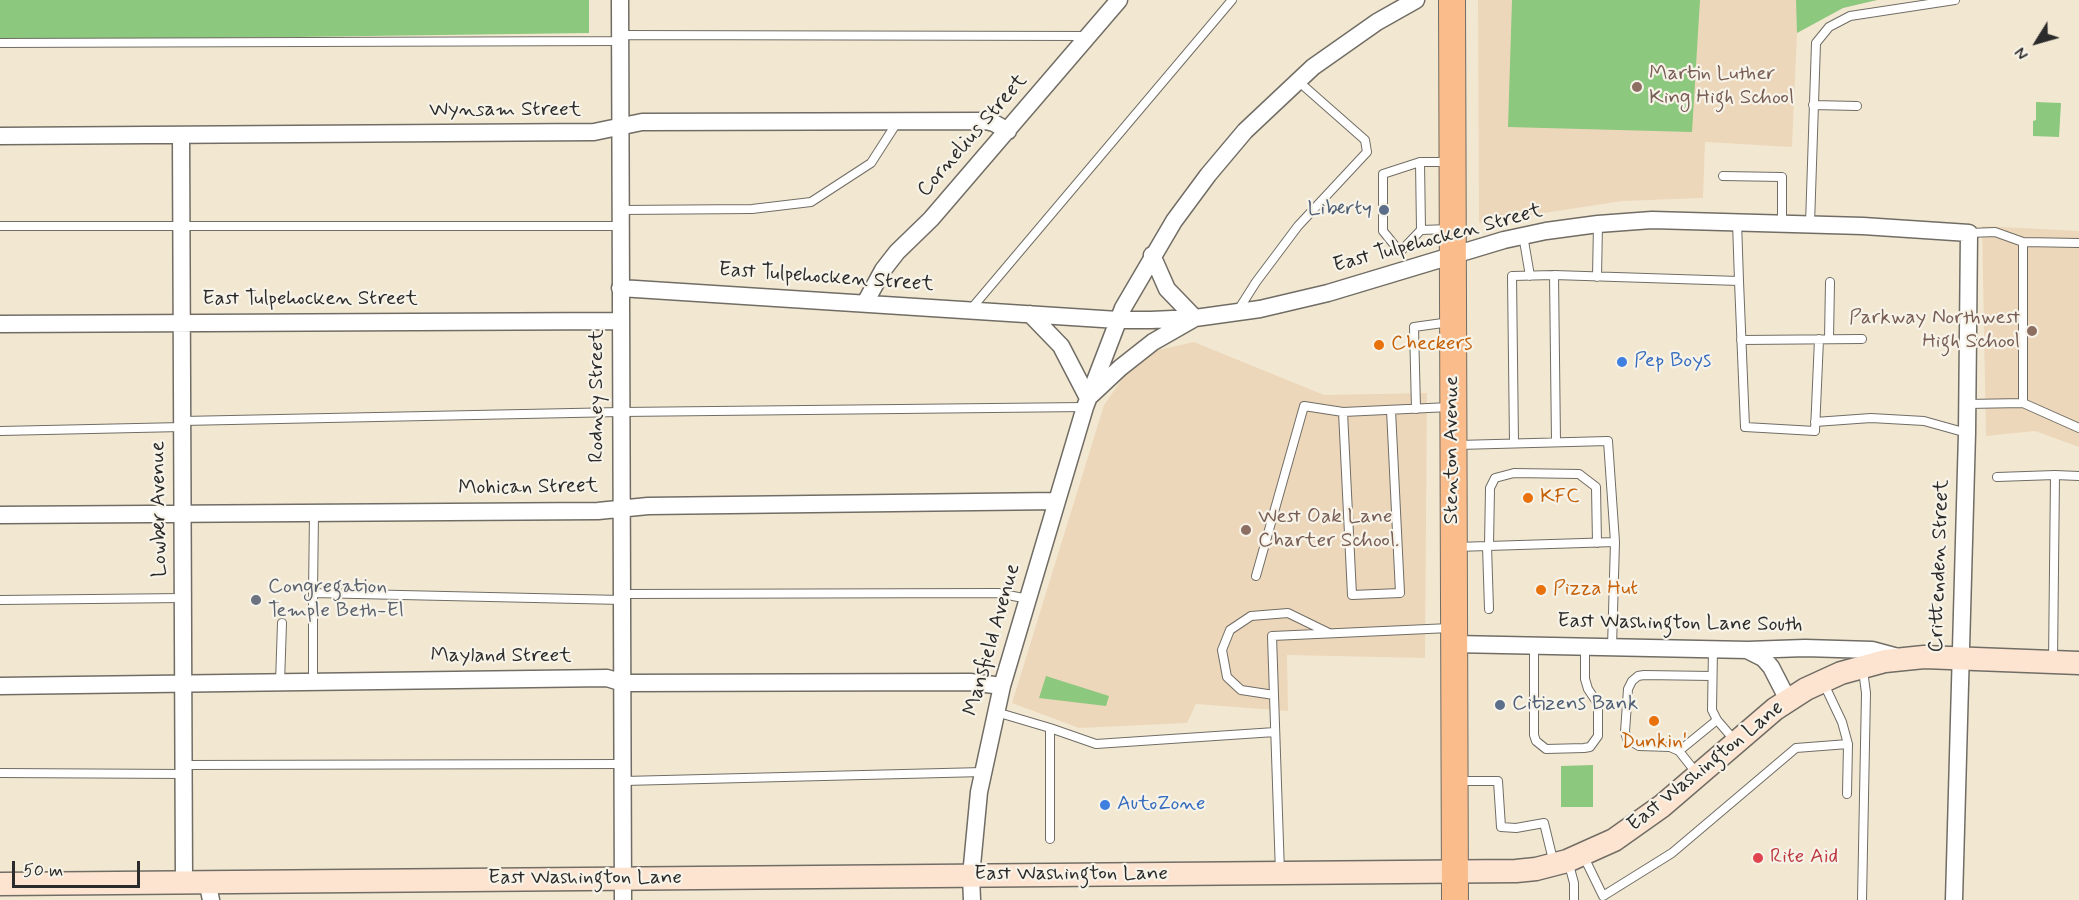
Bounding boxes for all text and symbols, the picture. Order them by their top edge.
north arrow [2007,12,2067,72]
text: N [2011,43,2034,64]
place label: Martin Luther King High School [1649,62,1794,112]
street label: Cornelius Street [913,69,1033,203]
marker: Martin Luther King High School [1630,80,1644,94]
street label: Wynsam Street [429,98,581,124]
place label: Liberty [1308,197,1372,223]
street label: East Tulpehocken Street [1331,199,1545,279]
marker: Liberty [1377,203,1391,217]
street label: East Tulpehocken Street [718,258,934,298]
street label: East Tulpehocken Street [202,287,418,313]
place label: Parkway Northwest High School [1849,306,2020,356]
marker: Parkway Northwest High School [2025,324,2039,338]
street label: Rodney Street [585,329,611,463]
place label: Checkers [1391,332,1473,358]
marker: Checkers [1372,338,1386,352]
place label: Pep Boys [1634,349,1711,375]
marker: Pep Boys [1615,355,1629,369]
street label: Stenton Avenue [1440,376,1466,524]
street label: Lowber Avenue [146,441,174,577]
street label: Mohican Street [458,474,598,502]
street label: Crittenden Street [1924,479,1956,653]
place label: KFC [1540,485,1580,511]
marker: KFC [1521,491,1535,505]
place label: West Oak Lane Charter School. [1258,505,1399,555]
marker: West Oak Lane Charter School. [1239,523,1253,537]
street label: Mansfield Avenue [959,561,1027,719]
place label: Congregation Temple Beth-El [268,575,404,625]
place label: Pizza Hut [1553,577,1638,603]
marker: Pizza Hut [1534,583,1548,597]
marker: Congregation Temple Beth-El [249,593,263,607]
street label: East Washington Lane South [1557,609,1803,639]
street label: Mayland Street [430,644,572,670]
place label: Citizens Bank [1512,692,1638,718]
street label: East Washington Lane [1623,696,1789,838]
marker: Citizens Bank [1493,698,1507,712]
marker: Dunkin' [1647,714,1661,728]
place label: Dunkin' [1621,730,1687,756]
place label: AutoZone [1117,792,1205,818]
marker: AutoZone [1098,798,1112,812]
place label: Rite Aid [1770,845,1838,871]
scale bar [15,849,142,887]
marker: Rite Aid [1751,851,1765,865]
text: 50 m [23,859,63,883]
street label: East Washington Lane [974,862,1168,888]
street label: East Washington Lane [488,866,682,892]

